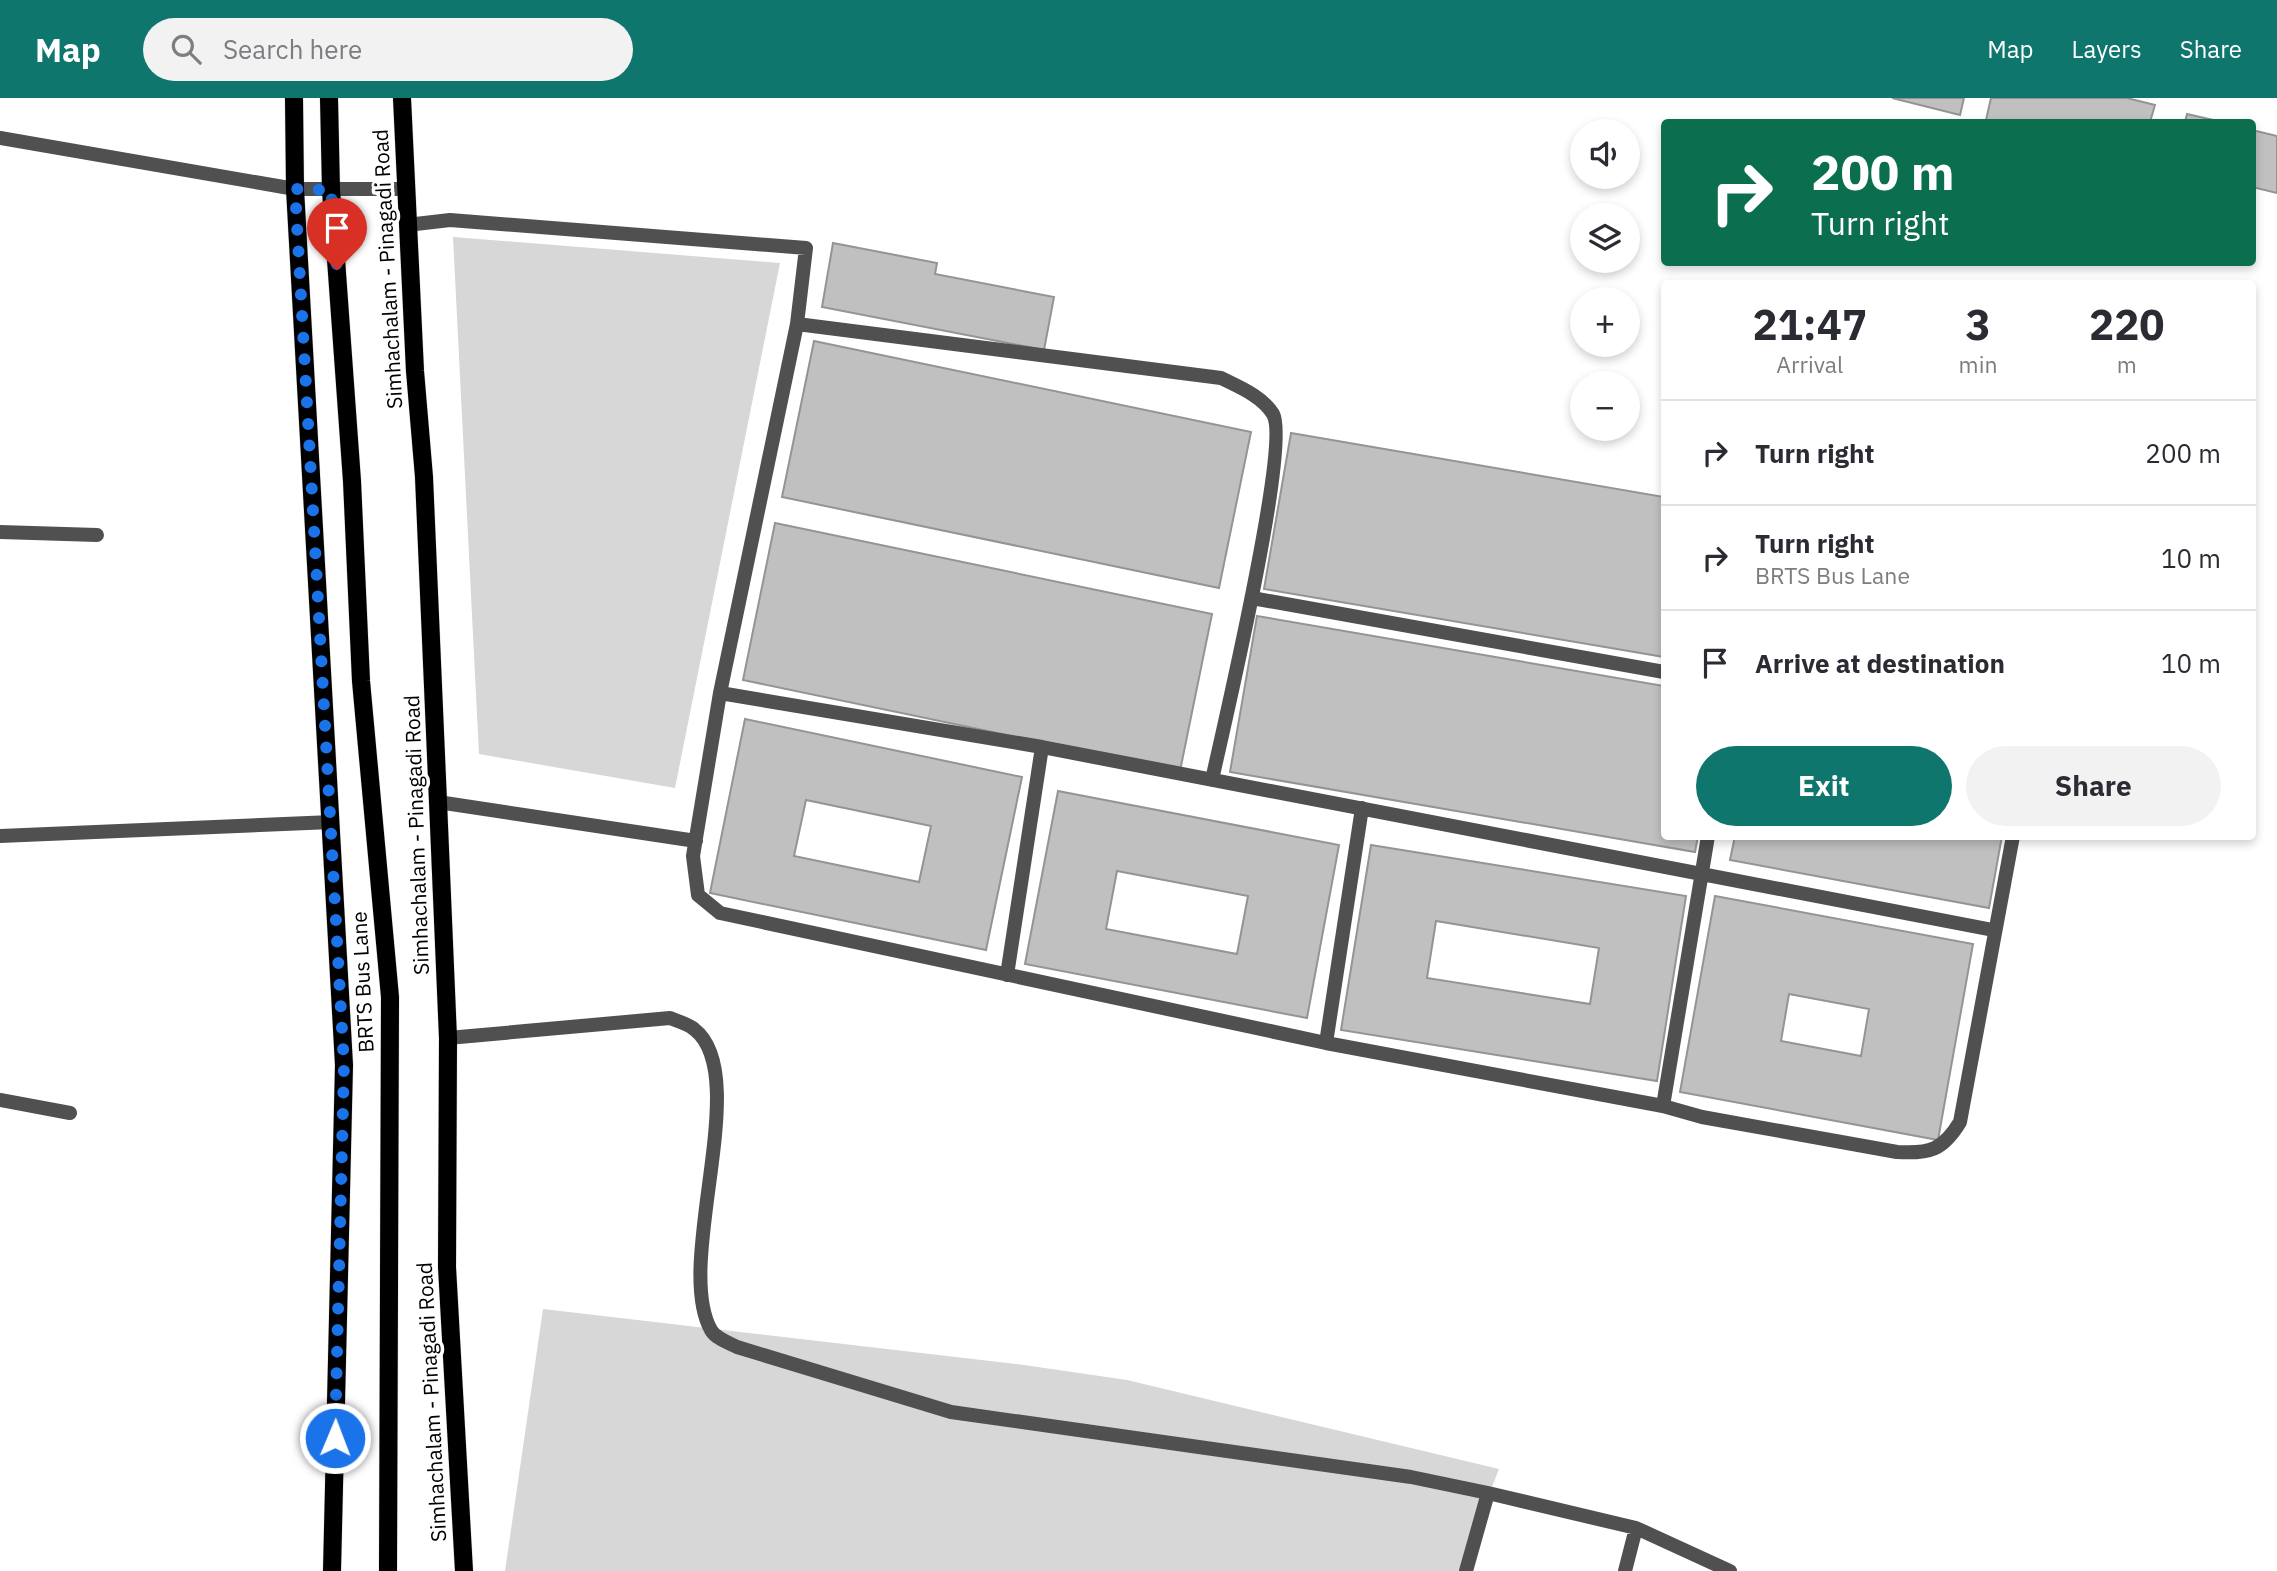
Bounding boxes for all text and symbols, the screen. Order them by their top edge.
search box [143,18,633,81]
text: Map [35,28,101,71]
icon: search [167,30,205,68]
text: Search here [223,32,362,66]
text: Map [1987,33,2034,65]
text: Layers [2072,33,2142,65]
text: Share [2180,33,2242,65]
map controls [1570,119,1640,441]
button: sound [1570,119,1640,189]
street label: Simhachalam - Pinagadi Road [366,128,408,410]
text: 200 m [1811,140,1955,203]
icon: right [1696,147,1787,238]
pin [307,198,367,270]
text: Turn right [1811,202,1949,244]
button: layers [1570,203,1640,273]
icon: arrive [318,209,356,247]
button: + [1570,287,1640,357]
text: 21:47 [1752,297,1867,352]
text: 3 [1965,297,1991,352]
text: 220 [2089,297,2165,352]
text: Arrival [1776,349,1843,379]
text: min [1959,349,1997,379]
text: m [2117,349,2137,379]
button: − [1570,371,1640,441]
icon: right [1696,434,1734,472]
text: Turn right [1755,436,1874,470]
text: 200 m [2145,436,2221,470]
text: Turn right [1755,526,1874,560]
icon: right [1696,539,1734,577]
text: 10 m [2161,541,2221,575]
text: BRTS Bus Lane [1755,560,1910,590]
icon: arrive [1696,644,1734,682]
text: Arrive at destination [1755,646,2005,680]
text: 10 m [2161,646,2221,680]
street label: Simhachalam - Pinagadi Road [397,695,435,976]
button: Exit [1696,746,1952,826]
button: Share [1966,746,2221,826]
street label: BRTS Bus Lane [344,911,380,1053]
street label: Simhachalam - Pinagadi Road [410,1261,452,1543]
position arrow [298,1401,372,1475]

